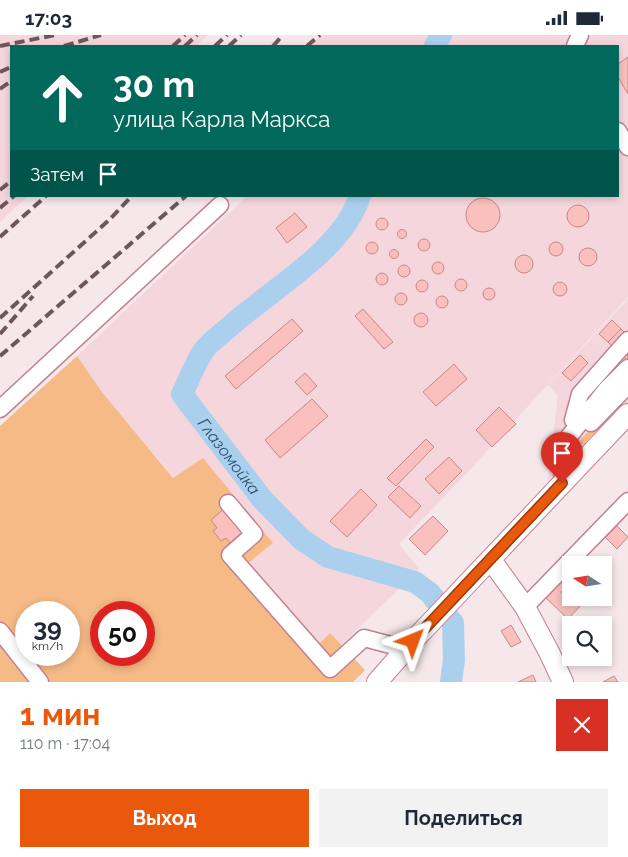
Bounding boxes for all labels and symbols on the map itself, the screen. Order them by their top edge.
water label: Глазомойка [194,414,265,498]
pin [541,432,583,483]
north arrow [562,556,612,606]
speed limit sign: 50 [90,601,155,666]
position arrow [386,614,438,666]

